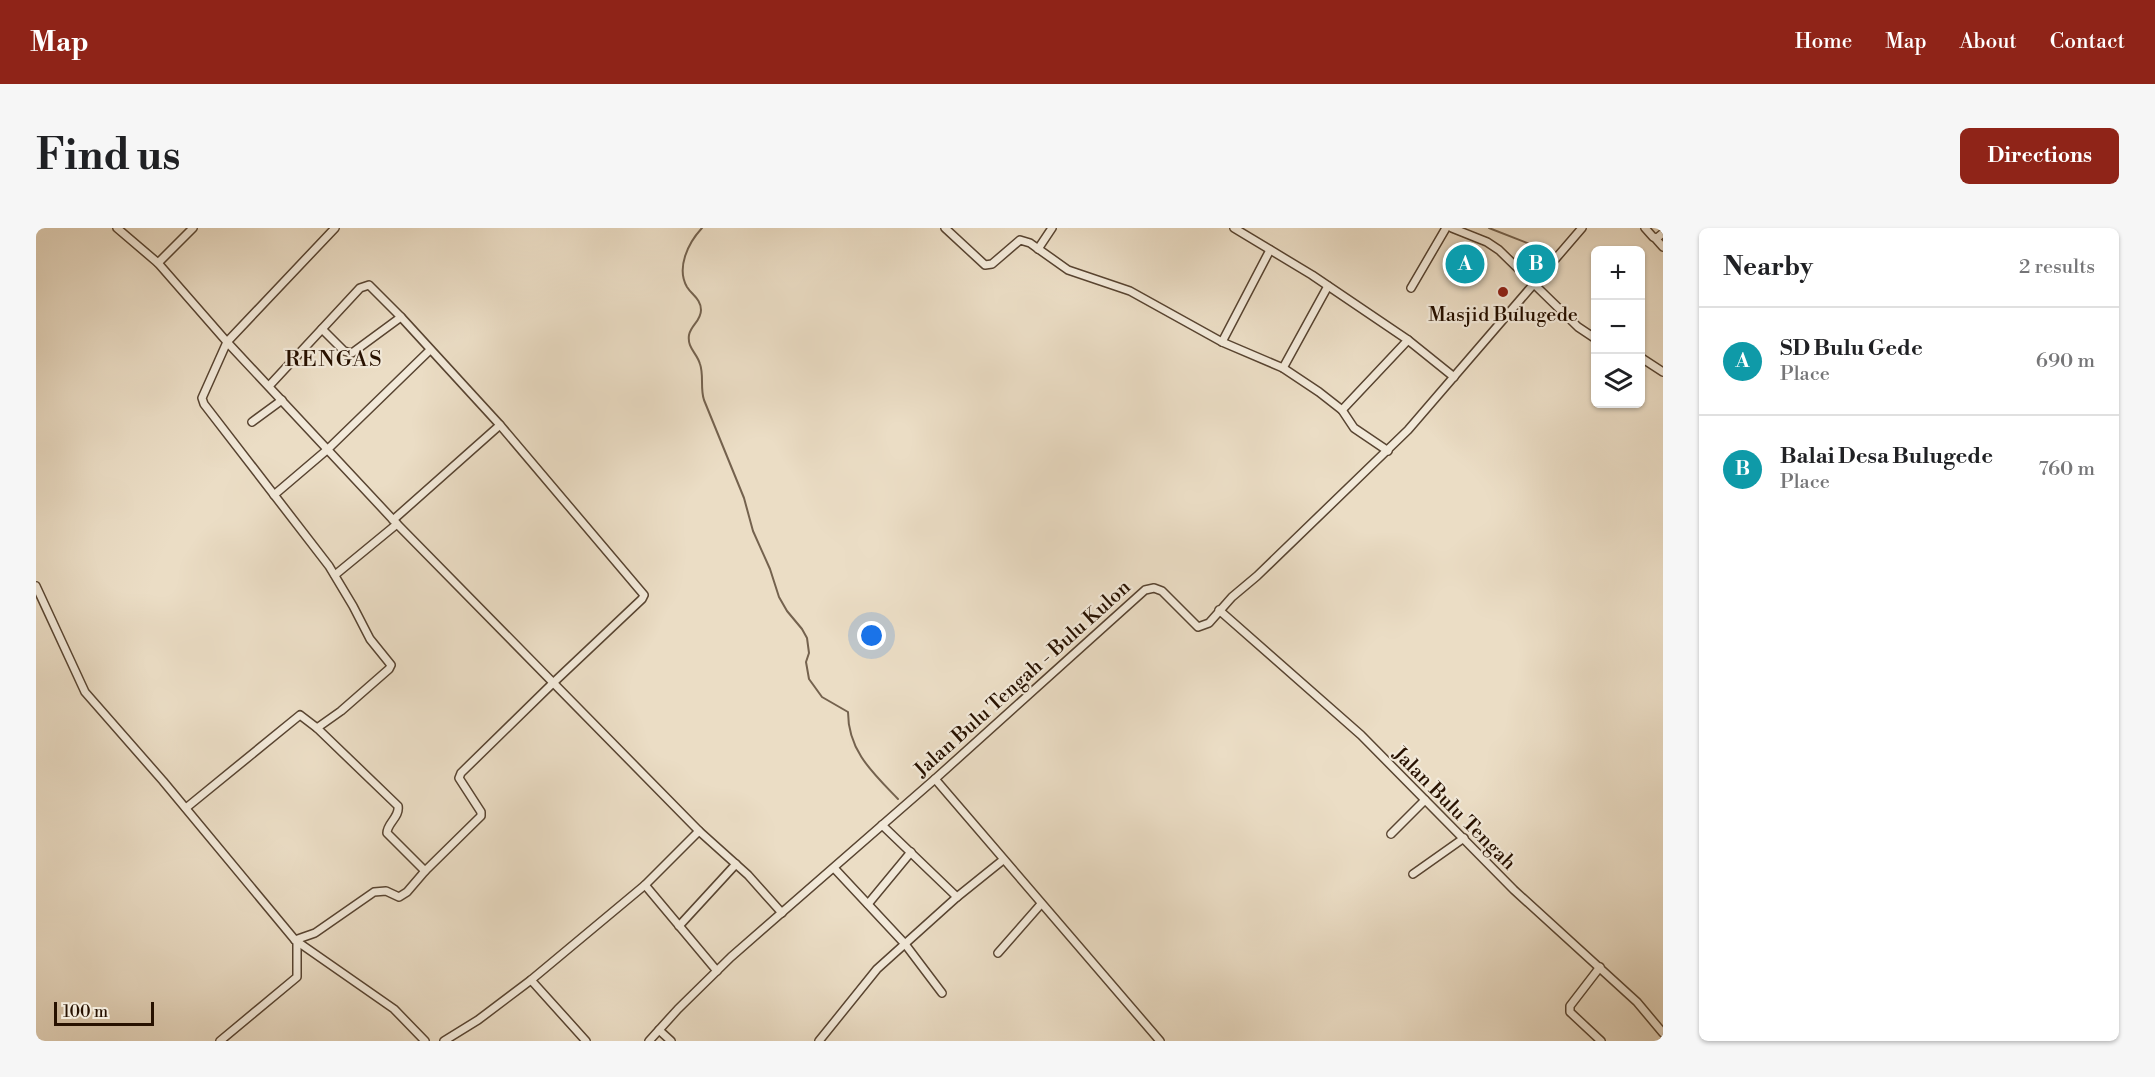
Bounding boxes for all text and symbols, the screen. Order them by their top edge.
text: Map [30,25,89,60]
text: Home [1795,29,1852,55]
text: Map [1885,29,1927,55]
text: About [1960,29,2017,55]
text: Contact [2050,29,2125,55]
button: Directions [1960,128,2119,184]
text: Find us [36,130,180,183]
pin: A [1446,242,1484,286]
pin: B [1516,242,1556,286]
map controls [1591,246,1645,408]
button: + [1591,246,1645,300]
text: Nearby [1723,251,1813,283]
text: 2 results [2019,255,2095,280]
marker: Masjid Bulugede [1496,285,1510,299]
button: − [1591,300,1645,354]
place label: Masjid Bulugede [1428,303,1578,328]
text: SD Bulu Gede [1780,335,1923,362]
district label: RENGAS [285,346,383,373]
text: A [1735,349,1750,374]
text: 690 m [2036,349,2095,374]
button: layers [1591,354,1645,408]
text: Place [1780,362,1830,387]
text: Balai Desa Bulugede [1780,443,1993,470]
text: B [1735,457,1750,482]
text: 760 m [2039,457,2095,482]
text: Place [1780,470,1830,495]
street label: Jalan Bulu Tengah - Bulu Kulon [909,575,1136,784]
your location [857,621,886,650]
street label: Jalan Bulu Tengah [1386,741,1521,876]
scale bar [54,999,154,1026]
text: 100 m [63,1002,108,1022]

